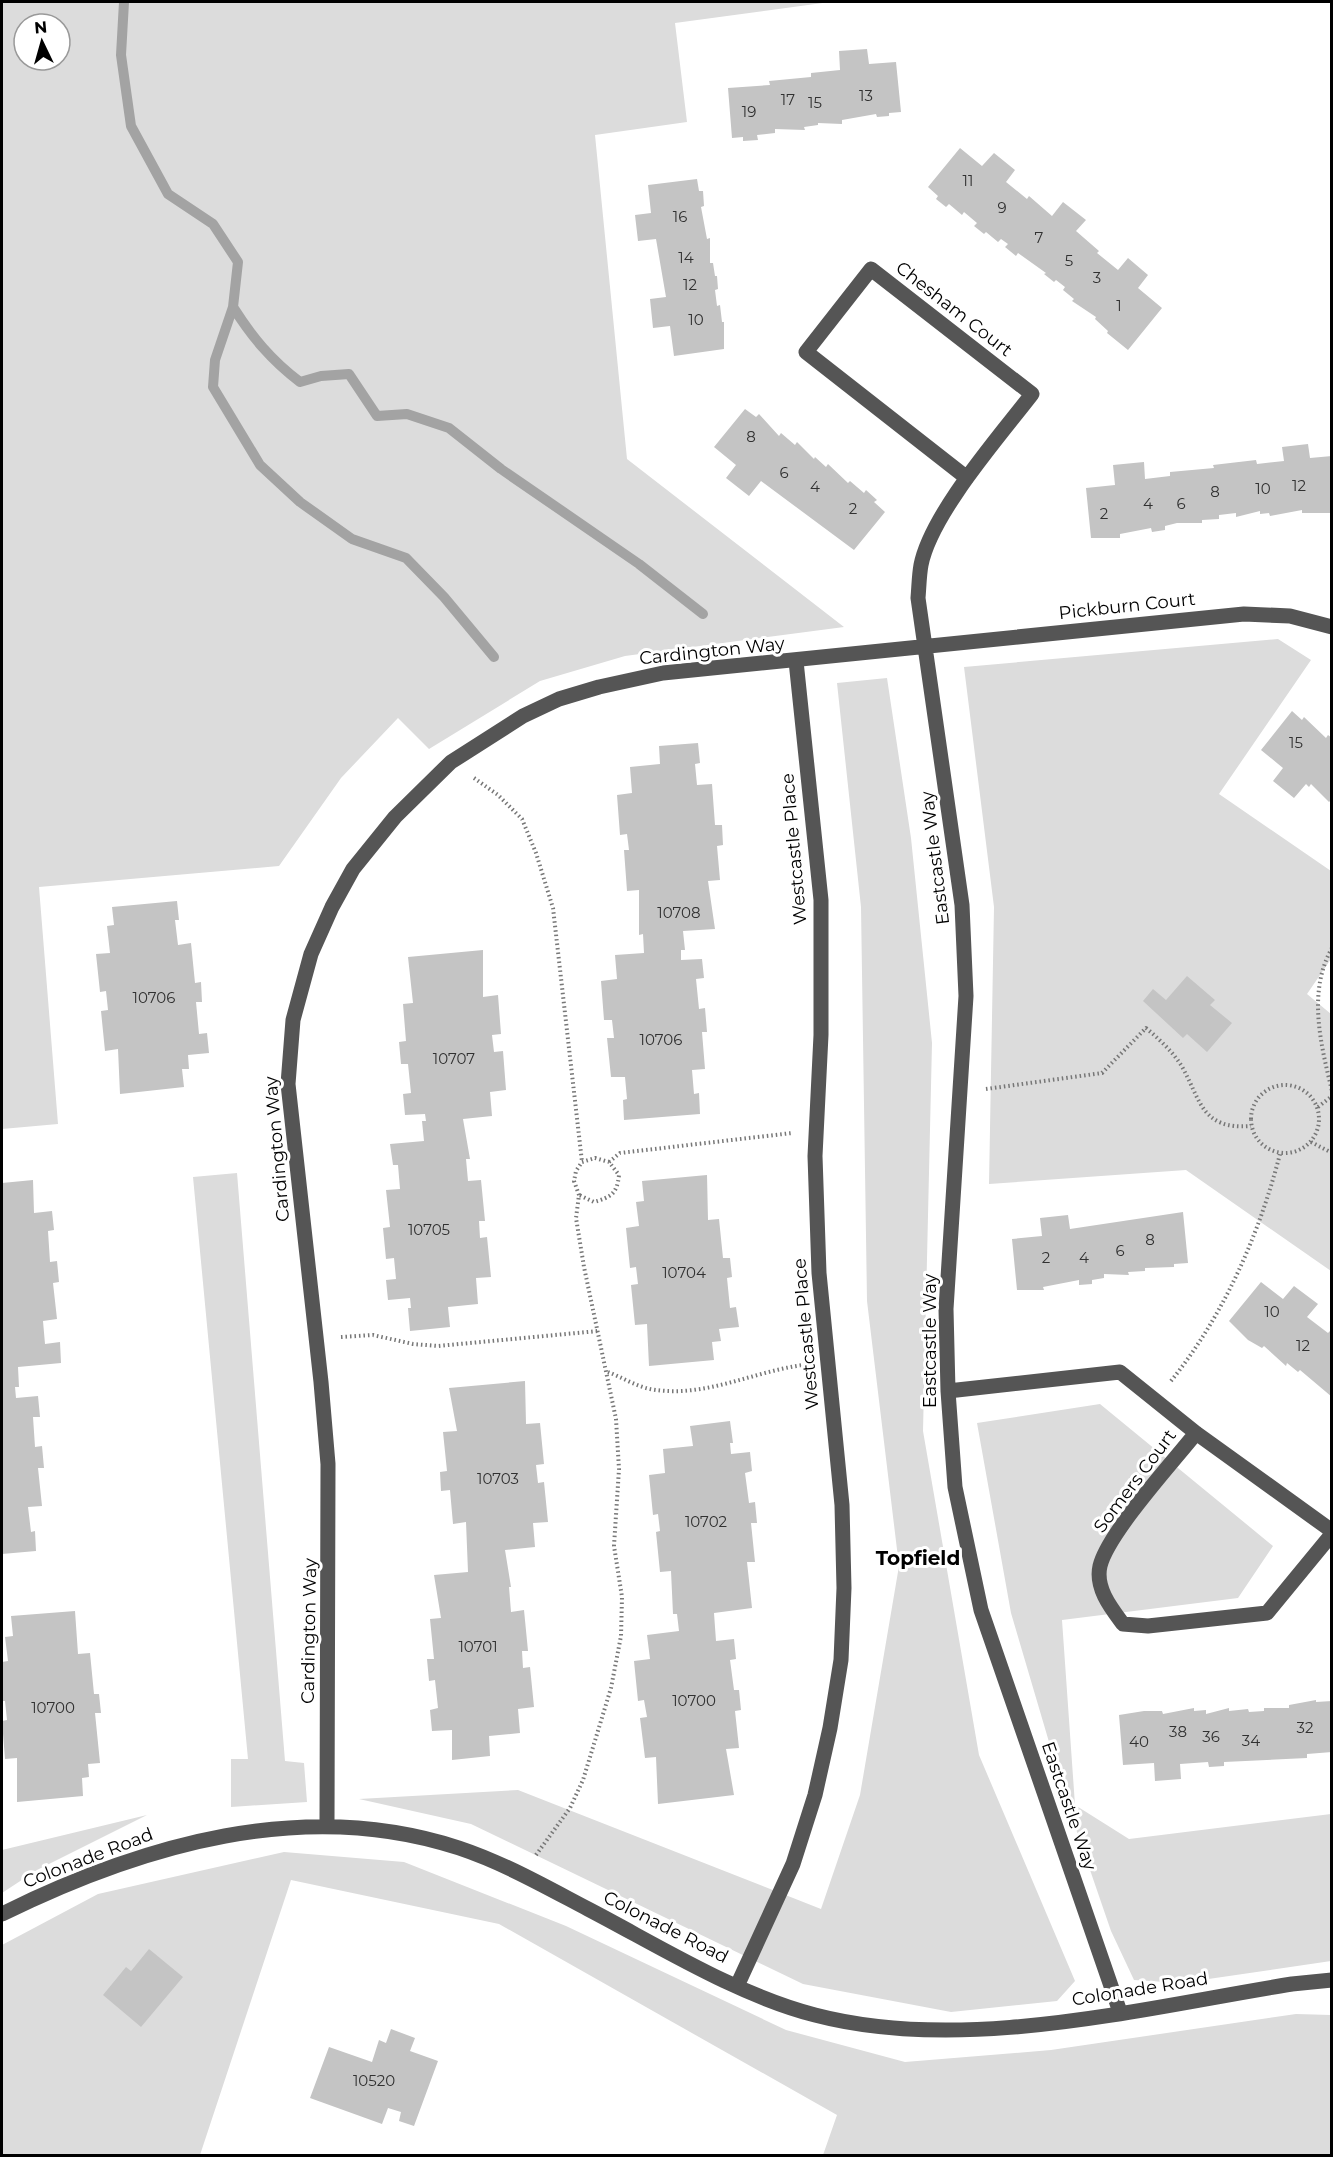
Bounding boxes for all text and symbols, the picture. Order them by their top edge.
north arrow [12,12,72,72]
text: N [33,18,48,38]
house number: 13 [859,86,873,105]
house number: 17 [781,90,795,109]
house number: 15 [808,93,822,112]
house number: 19 [742,102,756,121]
house number: 11 [963,171,973,190]
house number: 9 [997,198,1007,217]
house number: 16 [673,207,687,226]
house number: 7 [1035,228,1044,247]
house number: 14 [678,248,694,267]
house number: 5 [1065,251,1073,270]
street label: Chesham Court [891,257,1017,361]
house number: 3 [1093,268,1101,287]
house number: 12 [683,275,697,294]
house number: 1 [1116,296,1122,315]
house number: 10 [688,310,704,329]
house number: 8 [746,427,756,446]
house number: 6 [779,463,789,482]
house number: 12 [1292,476,1306,495]
house number: 4 [810,477,820,496]
house number: 10 [1255,479,1271,498]
house number: 8 [1210,482,1220,501]
house number: 4 [1143,494,1153,513]
house number: 6 [1176,494,1186,513]
house number: 2 [849,499,857,518]
house number: 2 [1100,504,1108,523]
street label: Pickburn Court [1058,588,1196,624]
street label: Cardington Way [638,632,786,670]
house number: 15 [1289,733,1303,752]
street label: Westcastle Place [776,772,812,926]
street label: Eastcastle Way [916,790,954,926]
house number: 10708 [657,903,701,922]
house number: 10706 [133,988,175,1007]
house number: 10706 [640,1030,682,1049]
house number: 10707 [433,1049,475,1068]
street label: Cardington Way [260,1075,294,1223]
house number: 10705 [408,1220,450,1239]
house number: 8 [1145,1230,1155,1249]
house number: 6 [1115,1241,1125,1260]
house number: 2 [1042,1248,1050,1267]
house number: 4 [1079,1248,1089,1267]
street label: Westcastle Place [788,1257,824,1411]
house number: 10704 [662,1263,706,1282]
street label: Eastcastle Way [919,1273,941,1408]
house number: 10 [1264,1302,1280,1321]
house number: 12 [1296,1336,1310,1355]
street label: Somers Court [1089,1425,1181,1537]
house number: 10703 [477,1469,519,1488]
house number: 10702 [685,1512,727,1531]
district label: Topfield [876,1546,960,1570]
street label: Cardington Way [297,1558,321,1704]
house number: 10701 [458,1637,498,1656]
house number: 10700 [672,1691,716,1710]
house number: 10700 [31,1698,75,1717]
house number: 32 [1297,1718,1313,1737]
house number: 38 [1169,1722,1187,1741]
house number: 36 [1202,1727,1220,1746]
house number: 34 [1242,1731,1260,1750]
house number: 40 [1129,1732,1149,1751]
street label: Eastcastle Way [1037,1739,1101,1873]
street label: Colonade Road [20,1823,156,1893]
street label: Colonade Road [600,1886,732,1968]
street label: Colonade Road [1070,1967,1210,2011]
house number: 10520 [353,2071,395,2090]

